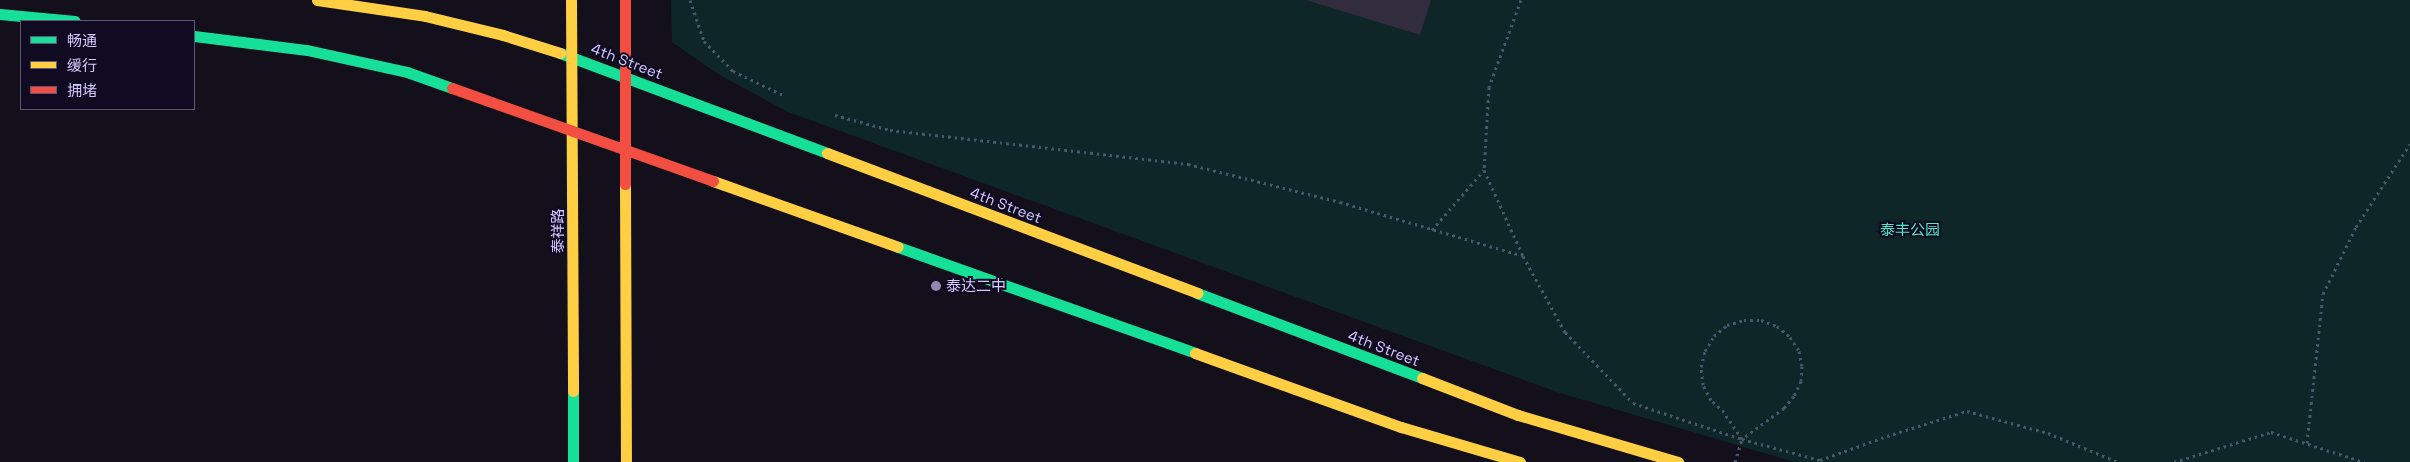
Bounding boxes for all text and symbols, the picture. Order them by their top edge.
legend [20,20,195,110]
text: 畅通 [67,31,97,50]
street label: 4th Street [589,39,665,83]
text: 缓行 [67,56,97,75]
text: 拥堵 [67,81,97,100]
street label: 4th Street [968,183,1044,227]
street label: 泰祥路 [549,209,567,253]
park label: 泰丰公园 [1880,221,1940,239]
place label: 泰达二中 [946,277,1006,295]
marker: 泰达二中 [930,280,942,292]
street label: 4th Street [1346,326,1422,370]

